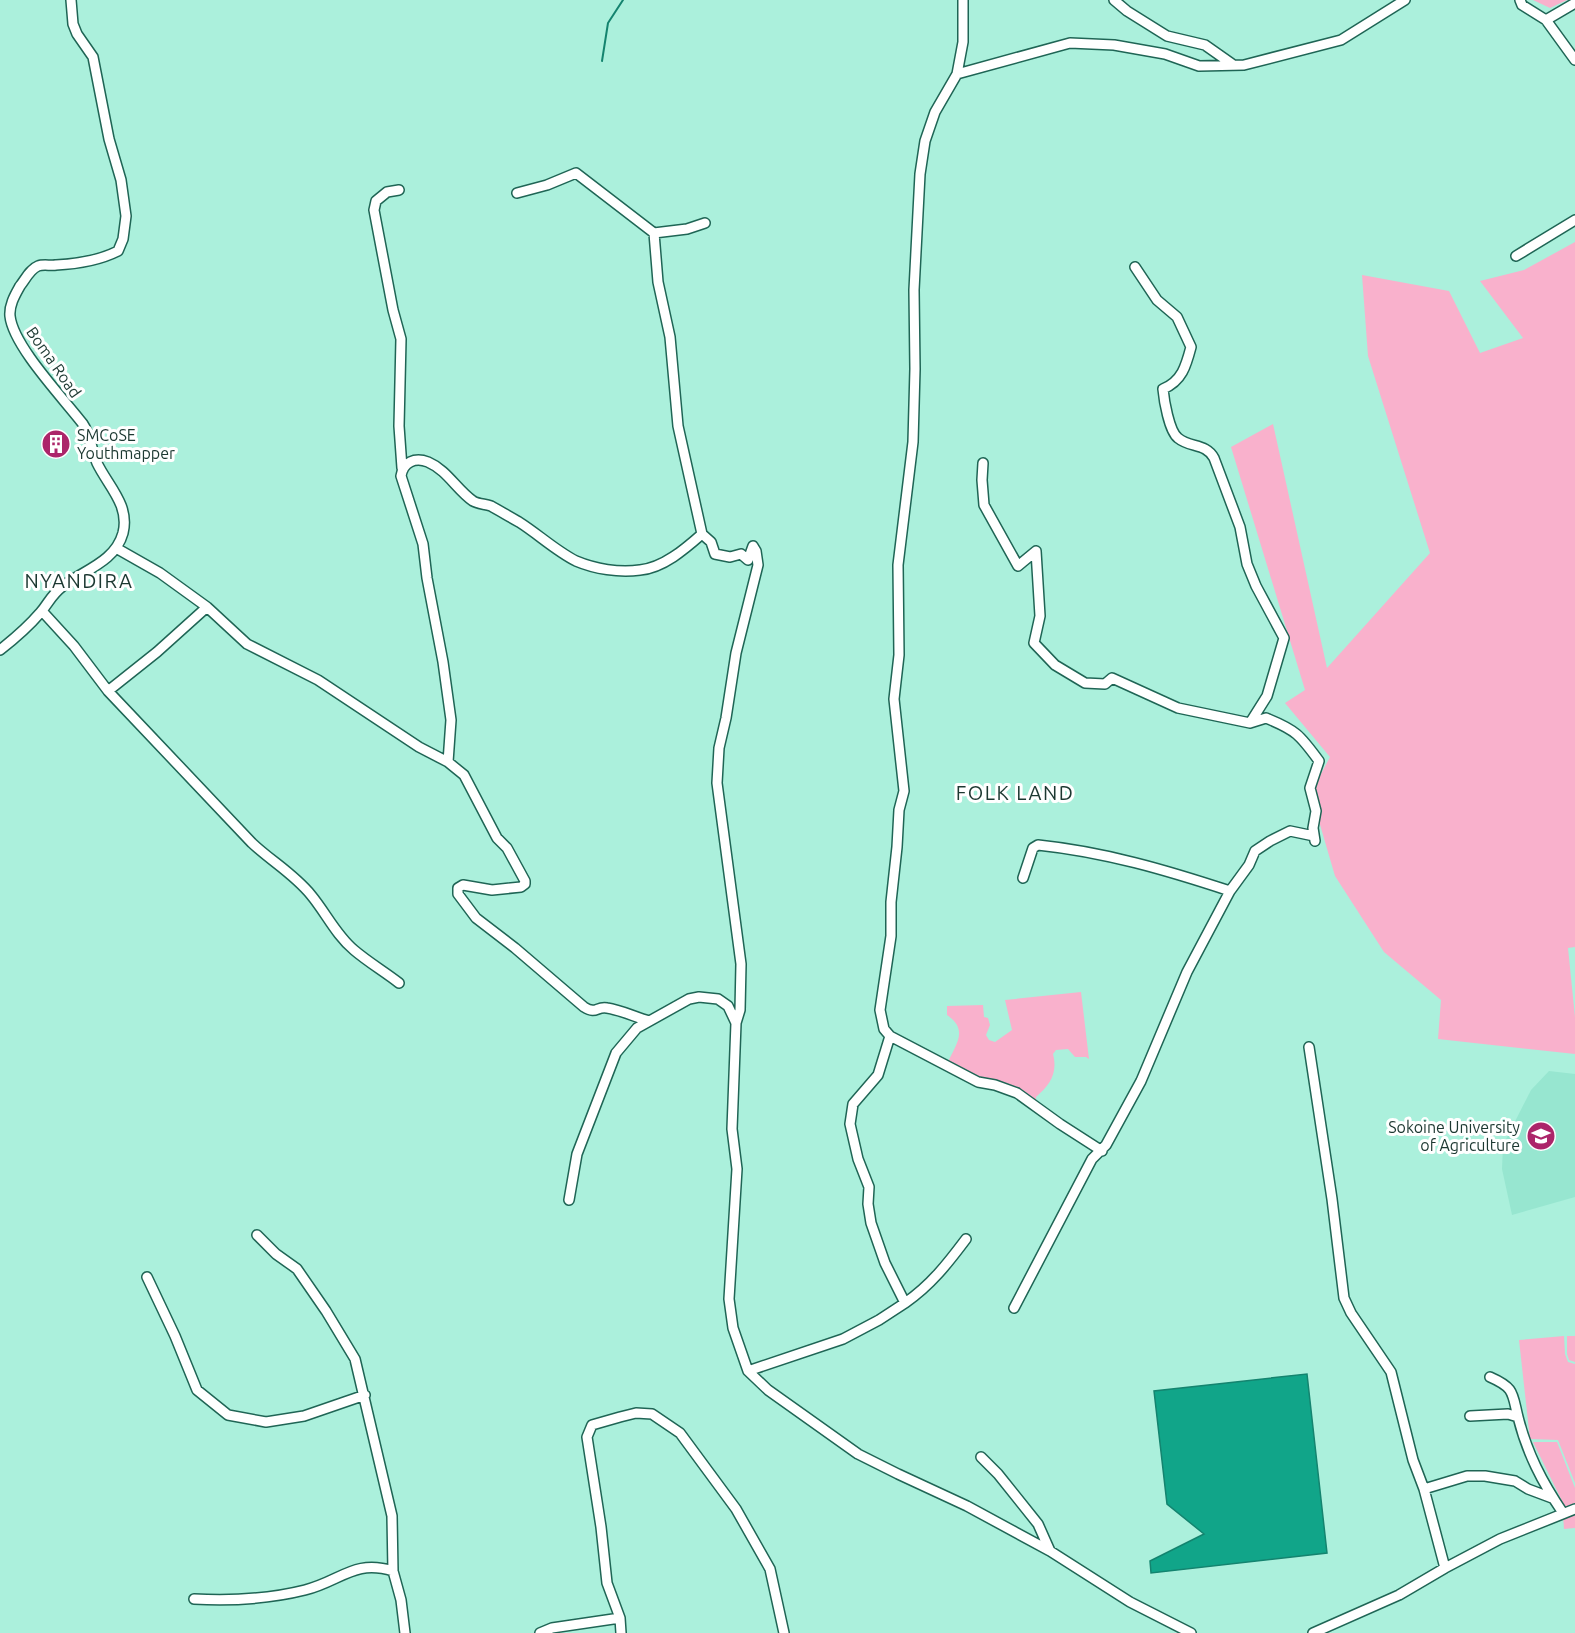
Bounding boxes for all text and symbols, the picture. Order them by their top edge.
street label: Boma Road [23,323,85,401]
place label: SMCoSE Youthmapper [77,426,175,462]
building icon: SMCoSE Youthmapper [40,428,72,460]
district label: NYANDIRA [25,569,134,592]
district label: FOLK LAND [956,781,1074,804]
place label: Sokoine University of Agriculture [1388,1118,1520,1154]
school or university icon: Sokoine University of Agriculture [1525,1120,1557,1152]

